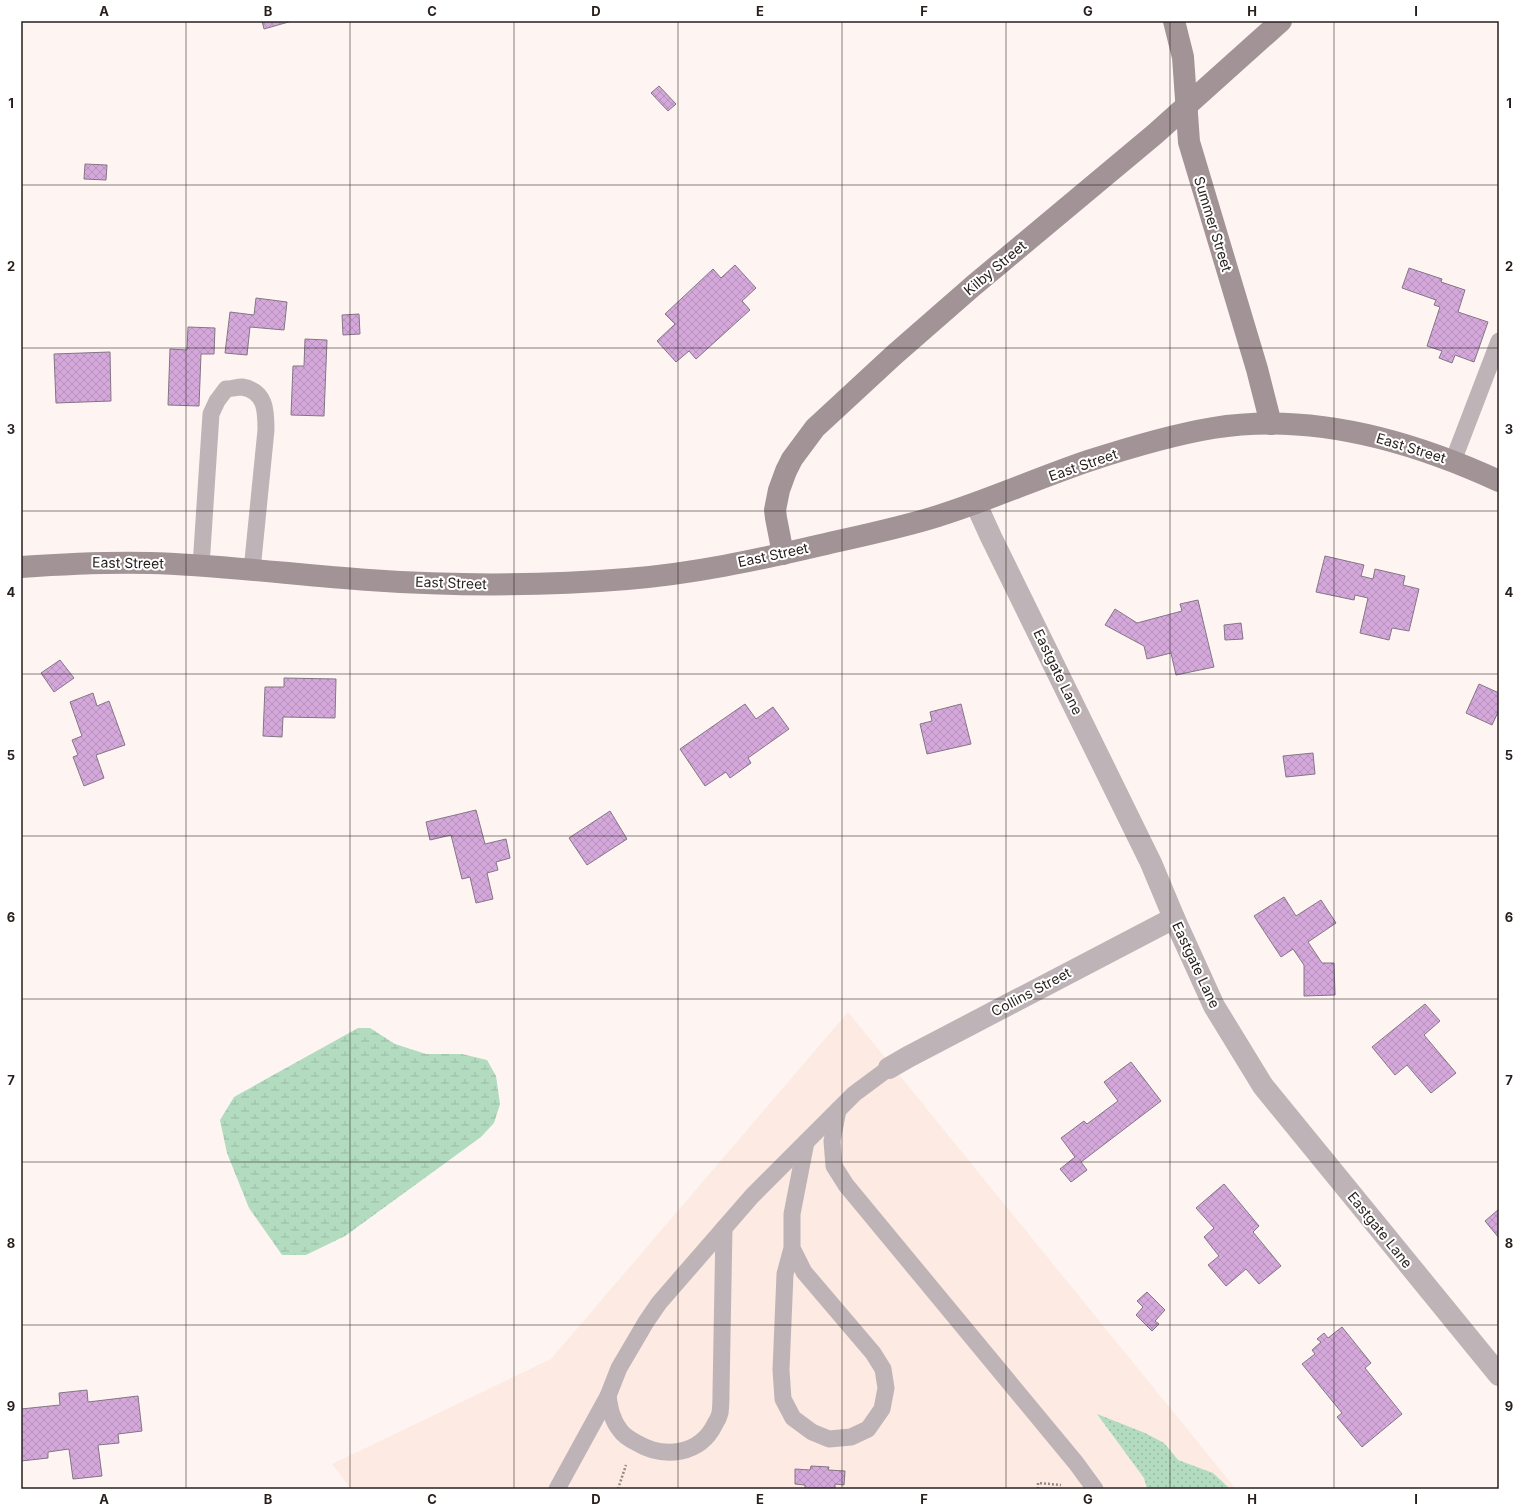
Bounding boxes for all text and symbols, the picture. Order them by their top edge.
text: A [99,3,109,19]
text: B [264,3,273,19]
text: C [427,3,437,19]
text: D [591,3,601,19]
text: E [756,3,764,19]
text: F [920,3,928,19]
text: G [1083,3,1093,19]
text: H [1247,3,1257,19]
text: I [1414,3,1418,19]
text: 1 [8,95,14,111]
text: 1 [1506,95,1512,111]
street label: Summer Street [1191,174,1236,274]
street label: Kilby Street [960,236,1030,299]
text: 2 [7,258,15,274]
text: 2 [1505,258,1513,274]
text: 3 [7,421,15,437]
text: 3 [1505,421,1513,437]
street label: East Street [1374,429,1448,466]
street label: East Street [1046,445,1120,484]
street label: East Street [736,539,810,570]
street label: East Street [92,553,164,572]
street label: East Street [415,573,488,592]
text: 4 [7,584,16,600]
text: 4 [1505,584,1514,600]
street label: Eastgate Lane [1030,626,1087,717]
text: 5 [7,747,15,763]
text: 5 [1505,747,1513,763]
text: 6 [7,909,15,925]
text: 6 [1505,909,1513,925]
street label: Eastgate Lane [1169,919,1224,1011]
street label: Collins Street [988,963,1074,1020]
text: 7 [7,1072,15,1088]
text: 7 [1505,1072,1513,1088]
street label: Eastgate Lane [1344,1188,1416,1271]
text: 8 [7,1235,15,1251]
text: 8 [1505,1235,1513,1251]
text: 9 [7,1398,15,1414]
text: 9 [1505,1398,1513,1414]
text: A [99,1491,109,1507]
text: B [264,1491,273,1507]
text: C [427,1491,437,1507]
text: D [591,1491,601,1507]
text: E [756,1491,764,1507]
text: F [920,1491,928,1507]
text: G [1083,1491,1093,1507]
text: H [1247,1491,1257,1507]
text: I [1414,1491,1418,1507]

